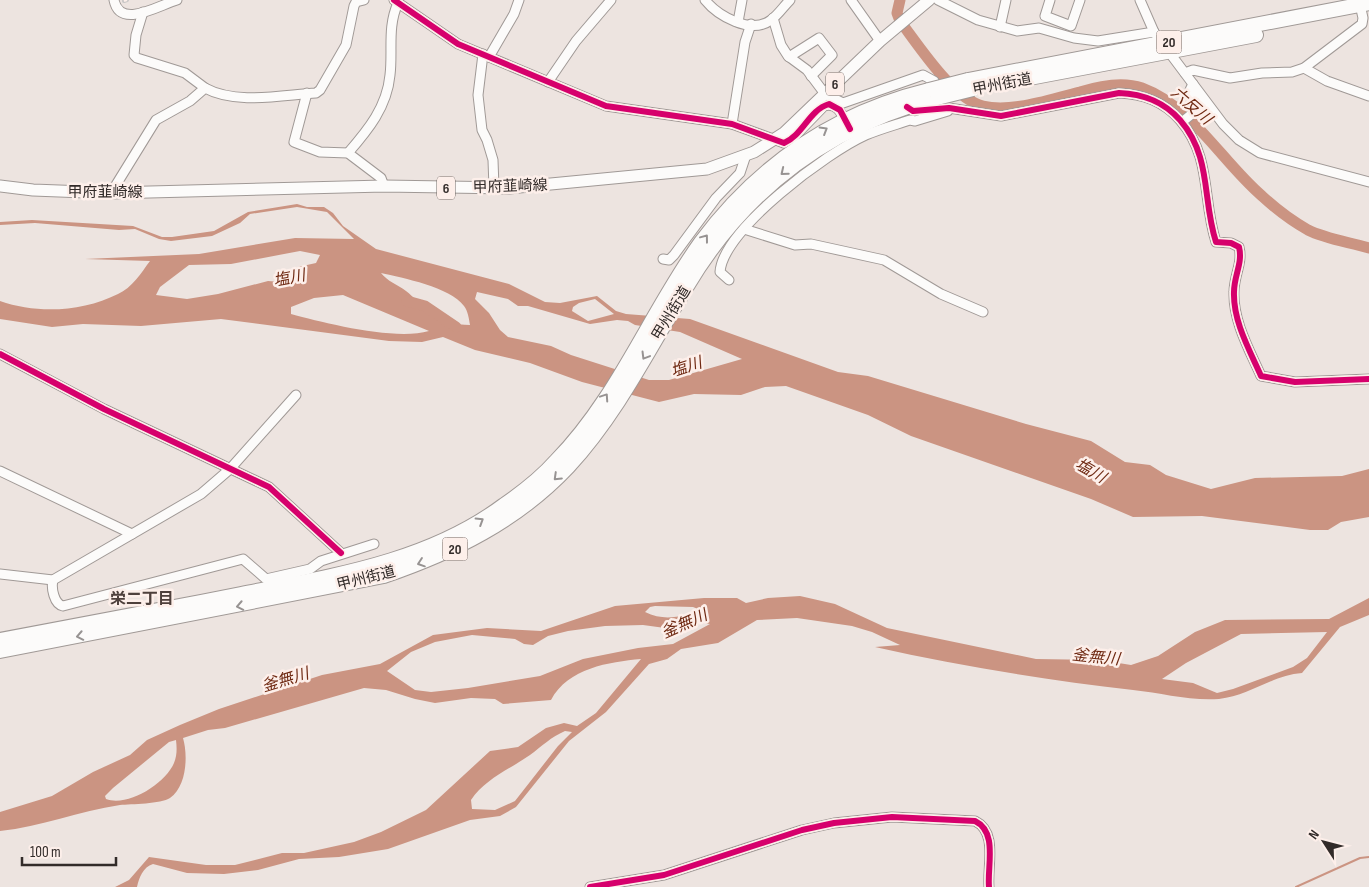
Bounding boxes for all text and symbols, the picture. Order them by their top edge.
road number: 20 [1156,31,1182,54]
street label: 甲州街道 [971,69,1033,100]
road number: 6 [826,72,844,96]
water label: 六反川 [1167,83,1217,130]
one-way arrow [819,127,828,137]
one-way arrow [781,167,790,176]
street label: 甲府韮崎線 [472,176,548,197]
road number: 6 [437,177,455,200]
street label: 甲府韮崎線 [67,183,143,202]
one-way arrow [699,235,707,244]
water label: 塩川 [272,266,309,291]
street label: 甲州街道 [648,283,695,344]
one-way arrow [642,351,652,360]
water label: 塩川 [668,353,707,381]
one-way arrow [599,394,608,403]
water label: 塩川 [1072,455,1111,489]
one-way arrow [554,471,563,480]
one-way arrow [475,517,484,527]
road number: 20 [442,538,468,560]
one-way arrow [417,557,425,567]
street label: 甲州街道 [335,562,398,595]
district label: 栄二丁目 [110,590,174,609]
one-way arrow [235,600,244,610]
water label: 釜無川 [659,605,712,643]
one-way arrow [76,631,84,641]
water label: 釜無川 [1071,646,1123,670]
water label: 釜無川 [260,664,313,697]
north arrow [1299,817,1349,867]
text: N [1305,827,1323,843]
scale bar [22,834,116,866]
text: 100 m [30,843,61,862]

